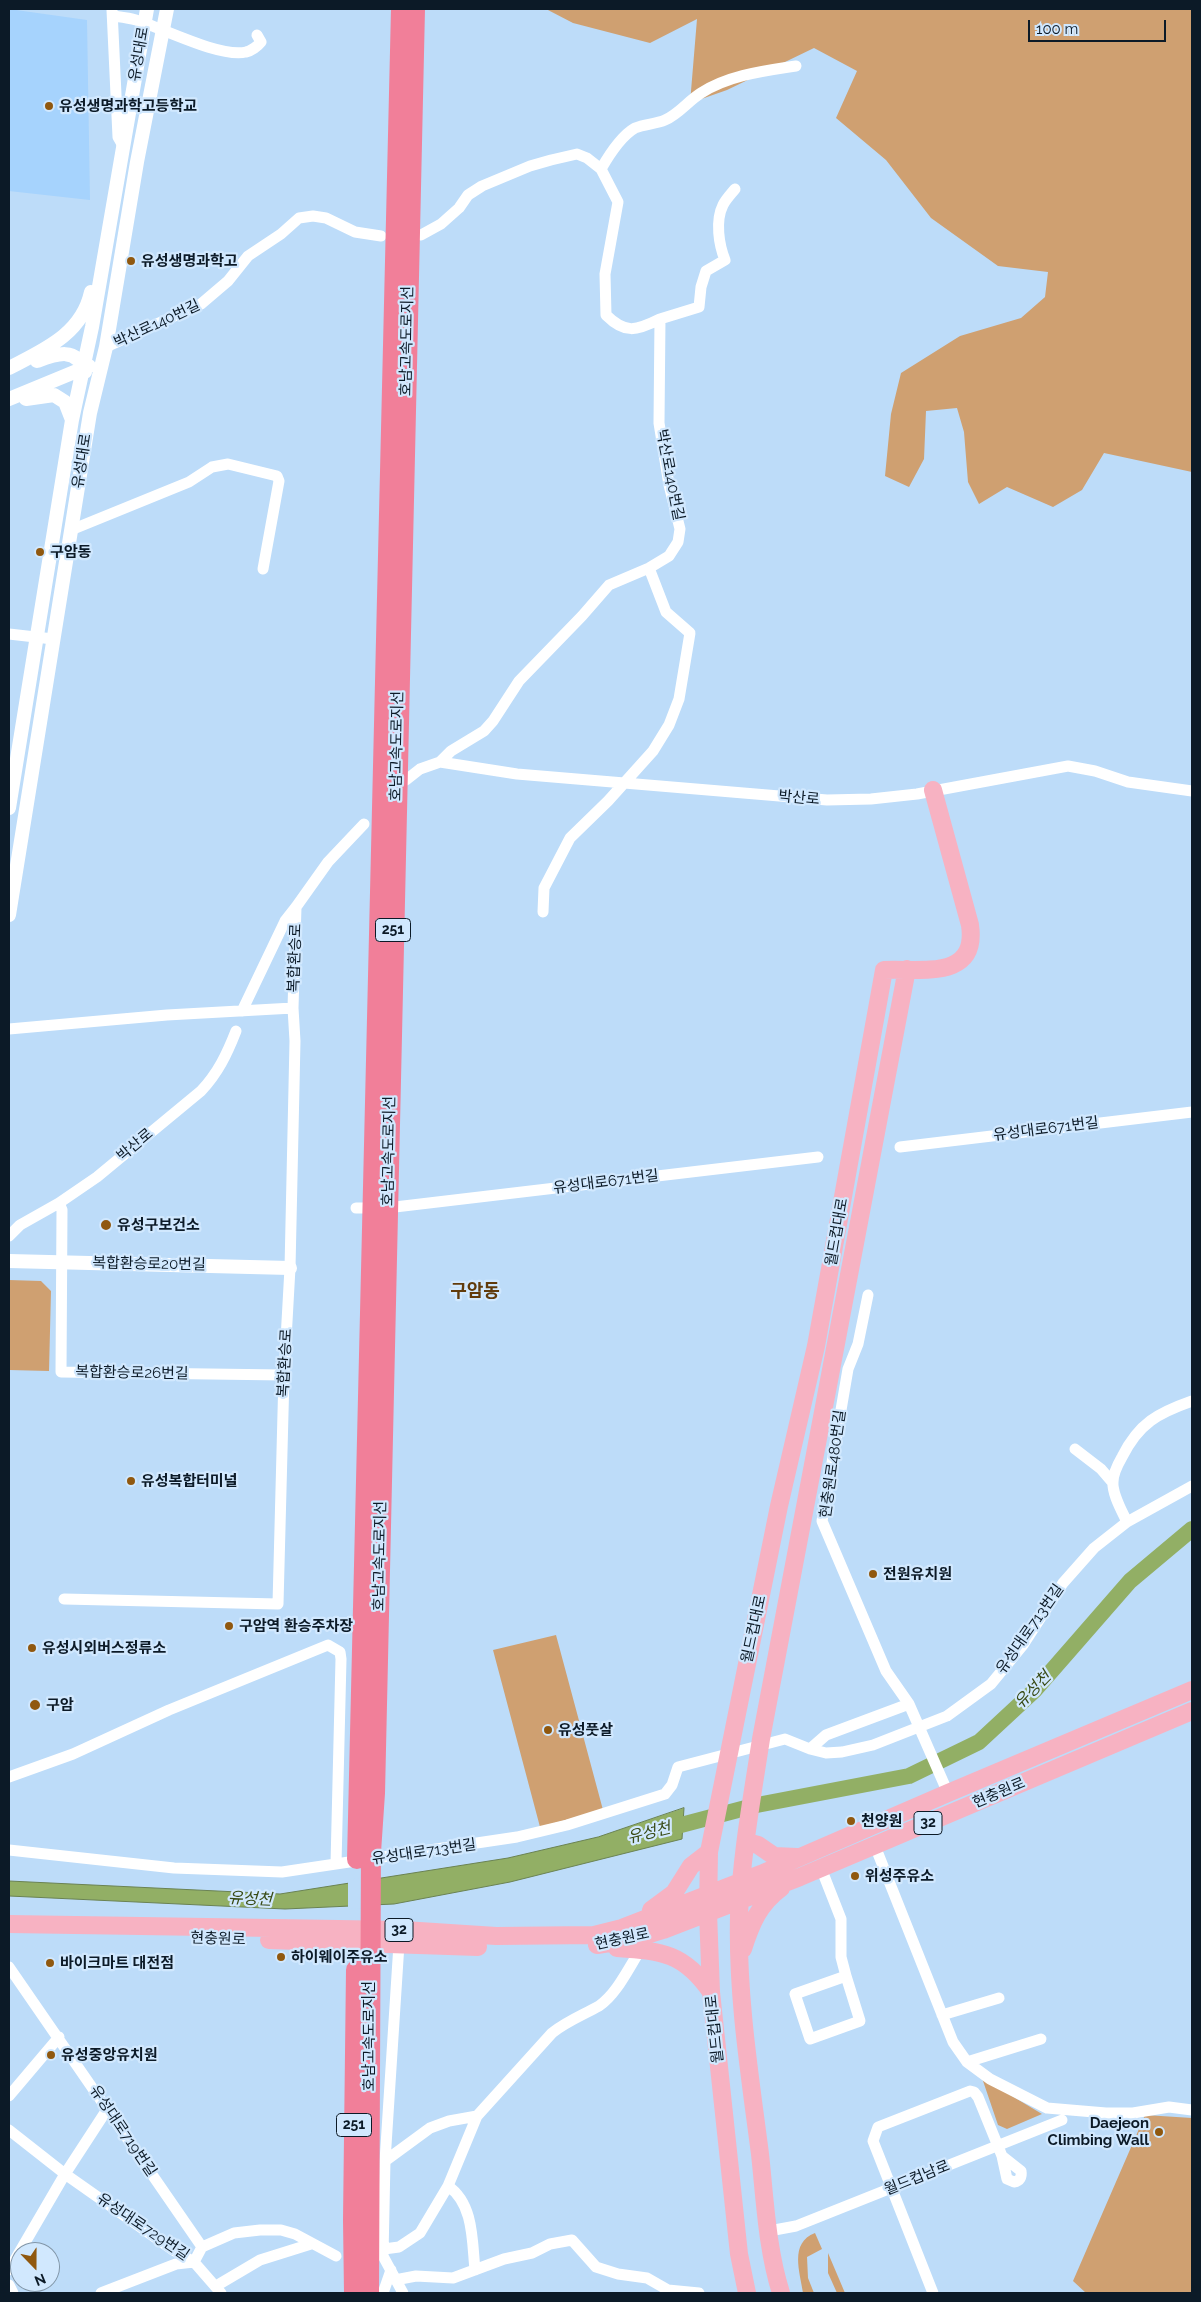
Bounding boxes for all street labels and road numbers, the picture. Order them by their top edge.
street label: 유성대로 [125,25,153,83]
street label: 호남고속도로지선 [397,286,417,396]
street label: 박산로140번길 [111,296,203,352]
street label: 박산로140번길 [652,428,688,522]
street label: 유성대로 [69,432,95,490]
street label: 호남고속도로지선 [387,691,407,801]
street label: 박산로 [778,787,820,809]
road number: 251 [376,918,410,942]
street label: 복합환승로 [285,923,305,993]
street label: 호남고속도로지선 [379,1096,399,1206]
street label: 유성대로671번길 [992,1114,1100,1144]
street label: 박산로 [113,1125,157,1165]
street label: 유성대로671번길 [552,1167,660,1197]
street label: 월드컵대로 [822,1196,852,1268]
street label: 복합환승로20번길 [92,1254,206,1274]
street label: 복합환승로 [274,1328,296,1398]
street label: 복합환승로26번길 [75,1363,189,1383]
street label: 현충원로480번길 [816,1409,850,1519]
street label: 호남고속도로지선 [370,1501,390,1611]
street label: 유성대로713번길 [992,1581,1068,1677]
street label: 월드컵대로 [738,1593,770,1665]
street label: 현충원로 [970,1774,1028,1812]
road number: 32 [914,1812,942,1835]
street label: 유성대로713번길 [371,1836,477,1868]
road number: 32 [385,1918,413,1942]
street label: 현충원로 [593,1924,651,1954]
street label: 현충원로 [190,1929,246,1949]
street label: 호남고속도로지선 [360,1981,378,2091]
street label: 월드컵대로 [702,1994,728,2064]
street label: 유성대로719번길 [86,2082,160,2180]
road number: 251 [336,2114,372,2136]
street label: 월드컵남로 [882,2157,952,2199]
street label: 유성대로729번길 [93,2190,193,2264]

